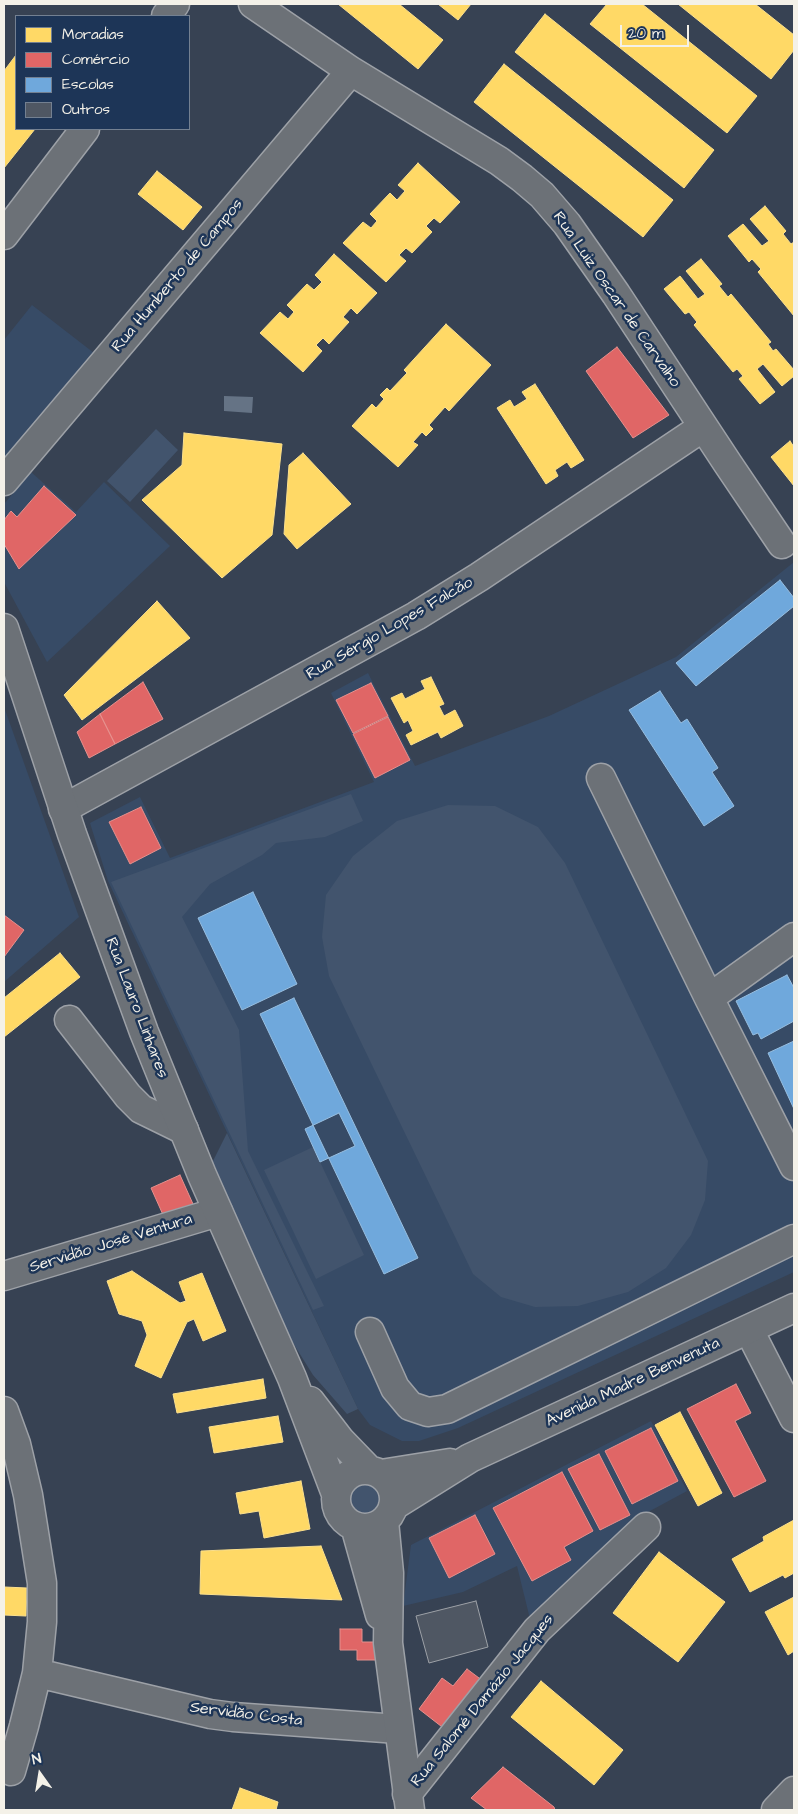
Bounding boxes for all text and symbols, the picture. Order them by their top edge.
legend [15,15,190,130]
scale bar [623,15,692,47]
text: 20 m [628,23,664,44]
text: Moradias [62,24,124,45]
text: Comércio [62,49,129,70]
text: Escolas [62,74,114,95]
text: Outros [62,99,110,120]
street label: Rua Humberto de Campos [108,196,248,356]
street label: Rua Luiz Oscar de Carvalho [548,209,684,391]
street label: Rua Sérgio Lopes Falcão [303,573,477,685]
street label: Rua Lauro Linhares [100,935,172,1081]
street label: Servidão José Ventura [27,1210,195,1278]
street label: Avenida Madre Benvenuta [543,1334,723,1432]
street label: Rua Salomé Damázio Jacques [408,1611,558,1791]
street label: Servidão Costa [189,1699,303,1731]
north arrow [15,1749,65,1799]
text: N [30,1749,43,1770]

